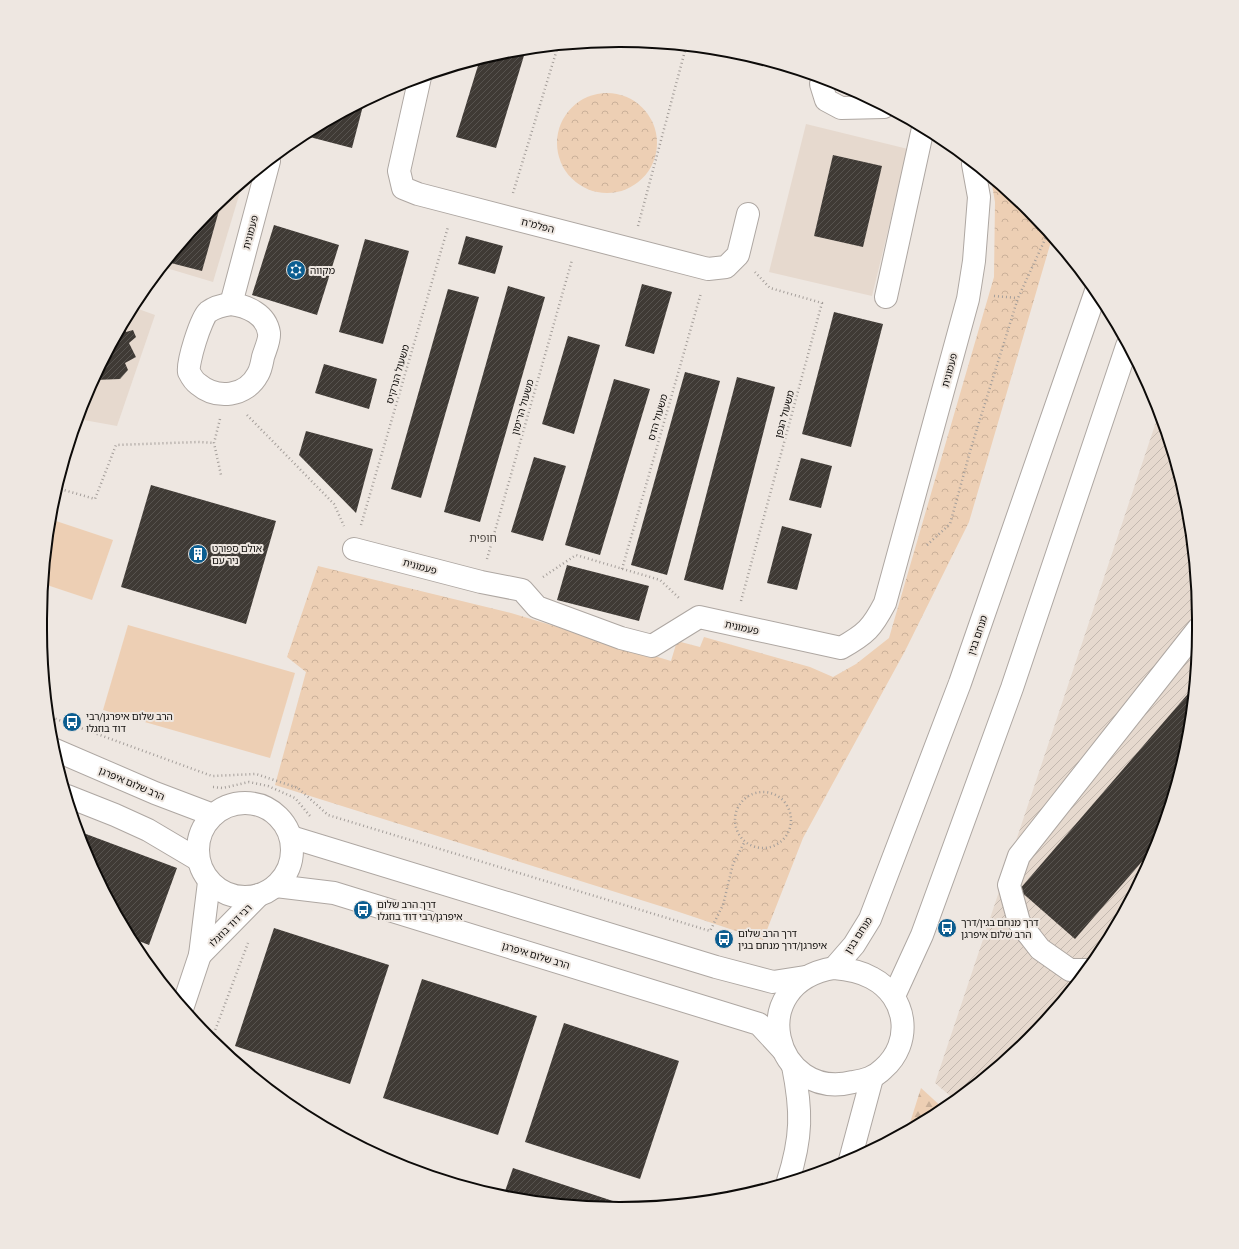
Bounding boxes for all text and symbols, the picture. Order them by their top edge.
street label: פעמונית [240,214,261,251]
street label: הפלמ"ח [520,215,556,236]
synagogue icon: מקווה [285,259,307,281]
place label: מקווה [310,264,336,277]
street label: משעול הנרקיס [383,343,412,405]
street label: פעמונית [939,352,960,389]
street label: משעול הרימון [508,377,537,437]
street label: משעול הגפן [772,388,797,440]
street label: משעול הדס [645,392,670,442]
district label: חופית [469,531,497,545]
place label: אולם ספורט ניר עם [212,542,262,567]
building icon: אולם ספורט ניר עם [187,543,209,565]
street label: פעמונית [401,556,438,577]
street label: מנחם בגין [965,613,990,657]
street label: פעמונית [724,618,760,637]
place label: הרב שלום איפרגן/רבי דוד בוזגלו [86,710,173,735]
bus stop icon: הרב שלום איפרגן/רבי דוד בוזגלו [61,711,83,733]
street label: הרב שלום איפרגן [97,764,167,803]
place label: דרך הרב שלום איפרגן/רבי דוד בוזגלו [377,898,463,923]
bus stop icon: דרך הרב שלום איפרגן/רבי דוד בוזגלו [352,899,374,921]
street label: רבי דוד בוזגלו [206,901,255,950]
street label: מנחם בגין [842,914,875,956]
place label: דרך מנחם בגין/דרך הרב שלום איפרגן [961,916,1039,941]
bus stop icon: דרך מנחם בגין/דרך הרב שלום איפרגן [936,917,958,939]
place label: דרך הרב שלום איפרגן/דרך מנחם בגין [738,927,827,952]
bus stop icon: דרך הרב שלום איפרגן/דרך מנחם בגין [713,928,735,950]
street label: הרב שלום איפרגן [500,939,571,972]

